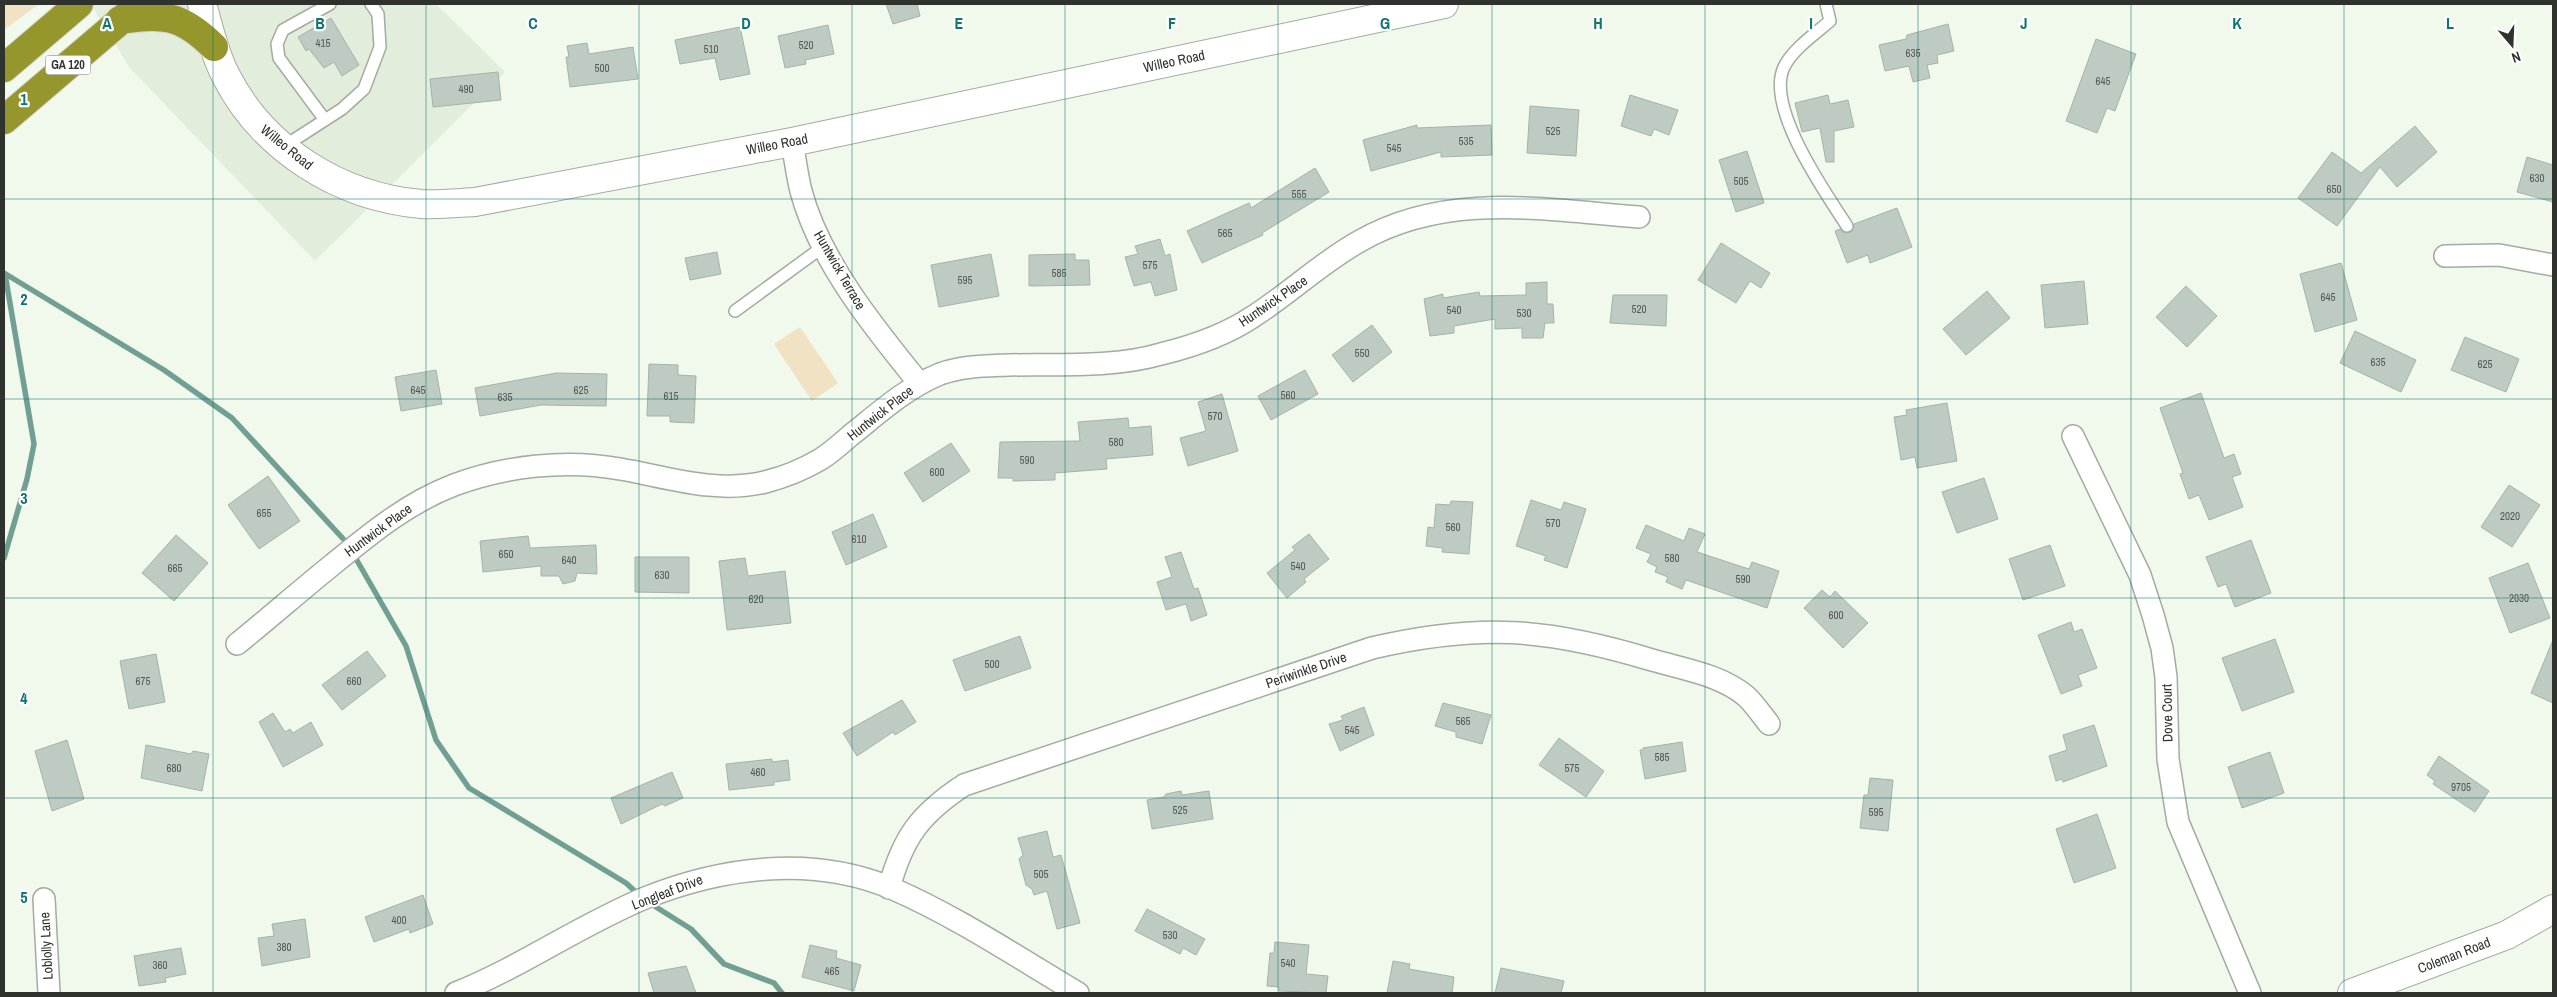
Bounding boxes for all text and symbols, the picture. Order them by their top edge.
text: A [102,12,112,34]
text: B [315,12,325,34]
text: C [528,12,538,34]
text: D [741,12,751,34]
text: E [955,12,964,34]
text: F [1168,12,1176,34]
text: G [1380,12,1390,34]
text: H [1593,12,1603,34]
text: I [1809,12,1813,34]
text: J [2020,12,2028,34]
text: K [2232,12,2242,34]
text: L [2446,12,2454,34]
north arrow [2487,20,2537,70]
house number: 415 [315,36,331,50]
house number: 520 [798,38,814,52]
house number: 510 [703,42,719,56]
street label: Willeo Road [1142,46,1206,76]
house number: 635 [1905,46,1921,60]
text: N [2509,47,2523,67]
road number: GA 120 [46,56,90,74]
house number: 500 [594,61,610,75]
house number: 645 [2095,74,2111,88]
house number: 490 [458,82,474,96]
text: 1 [20,88,28,110]
street label: Willeo Road [257,120,317,174]
house number: 525 [1545,124,1561,138]
street label: Willeo Road [745,129,809,159]
house number: 535 [1458,134,1474,148]
house number: 545 [1386,141,1402,155]
house number: 630 [2529,171,2545,185]
house number: 505 [1733,174,1749,188]
house number: 650 [2326,182,2342,196]
house number: 555 [1291,187,1307,201]
house number: 565 [1217,226,1233,240]
street label: Huntwick Terrace [810,227,870,313]
house number: 575 [1142,258,1158,272]
house number: 585 [1051,266,1067,280]
street label: Huntwick Place [1235,271,1311,331]
house number: 595 [957,273,973,287]
text: 2 [20,288,28,310]
house number: 645 [2320,290,2336,304]
house number: 520 [1631,302,1647,316]
house number: 540 [1446,303,1462,317]
house number: 530 [1516,306,1532,320]
house number: 550 [1354,346,1370,360]
house number: 635 [2370,355,2386,369]
house number: 625 [2477,357,2493,371]
street label: Huntwick Place [843,382,917,444]
house number: 645 [410,383,426,397]
house number: 625 [573,383,589,397]
house number: 560 [1280,388,1296,402]
house number: 615 [663,389,679,403]
house number: 635 [497,390,513,404]
house number: 570 [1207,409,1223,423]
house number: 580 [1108,435,1124,449]
house number: 590 [1019,453,1035,467]
house number: 600 [929,465,945,479]
text: 3 [20,487,28,509]
street label: Huntwick Place [341,499,415,561]
house number: 655 [256,506,272,520]
house number: 2020 [2500,509,2520,523]
house number: 570 [1545,516,1561,530]
house number: 560 [1445,520,1461,534]
house number: 610 [851,532,867,546]
house number: 650 [498,547,514,561]
house number: 580 [1664,551,1680,565]
house number: 640 [561,553,577,567]
house number: 540 [1290,559,1306,573]
house number: 665 [167,561,183,575]
house number: 630 [654,568,670,582]
house number: 590 [1735,572,1751,586]
house number: 2030 [2509,591,2529,605]
house number: 620 [748,592,764,606]
house number: 600 [1828,608,1844,622]
street label: Periwinkle Drive [1263,648,1349,692]
house number: 500 [984,657,1000,671]
house number: 675 [135,674,151,688]
house number: 660 [346,674,362,688]
street label: Dove Court [2157,684,2177,742]
text: 4 [20,687,28,709]
house number: 565 [1455,714,1471,728]
house number: 545 [1344,723,1360,737]
house number: 585 [1654,750,1670,764]
house number: 680 [166,761,182,775]
house number: 575 [1564,761,1580,775]
house number: 460 [750,765,766,779]
house number: 9705 [2451,780,2471,794]
house number: 525 [1172,803,1188,817]
house number: 595 [1868,805,1884,819]
house number: 505 [1033,867,1049,881]
street label: Longleaf Drive [629,870,705,914]
text: 5 [20,886,28,908]
street label: Loblolly Lane [35,912,57,980]
house number: 400 [391,913,407,927]
house number: 530 [1162,928,1178,942]
street label: Coleman Road [2415,933,2493,977]
house number: 380 [276,940,292,954]
house number: 540 [1280,956,1296,970]
house number: 360 [152,958,168,972]
house number: 465 [824,964,840,978]

